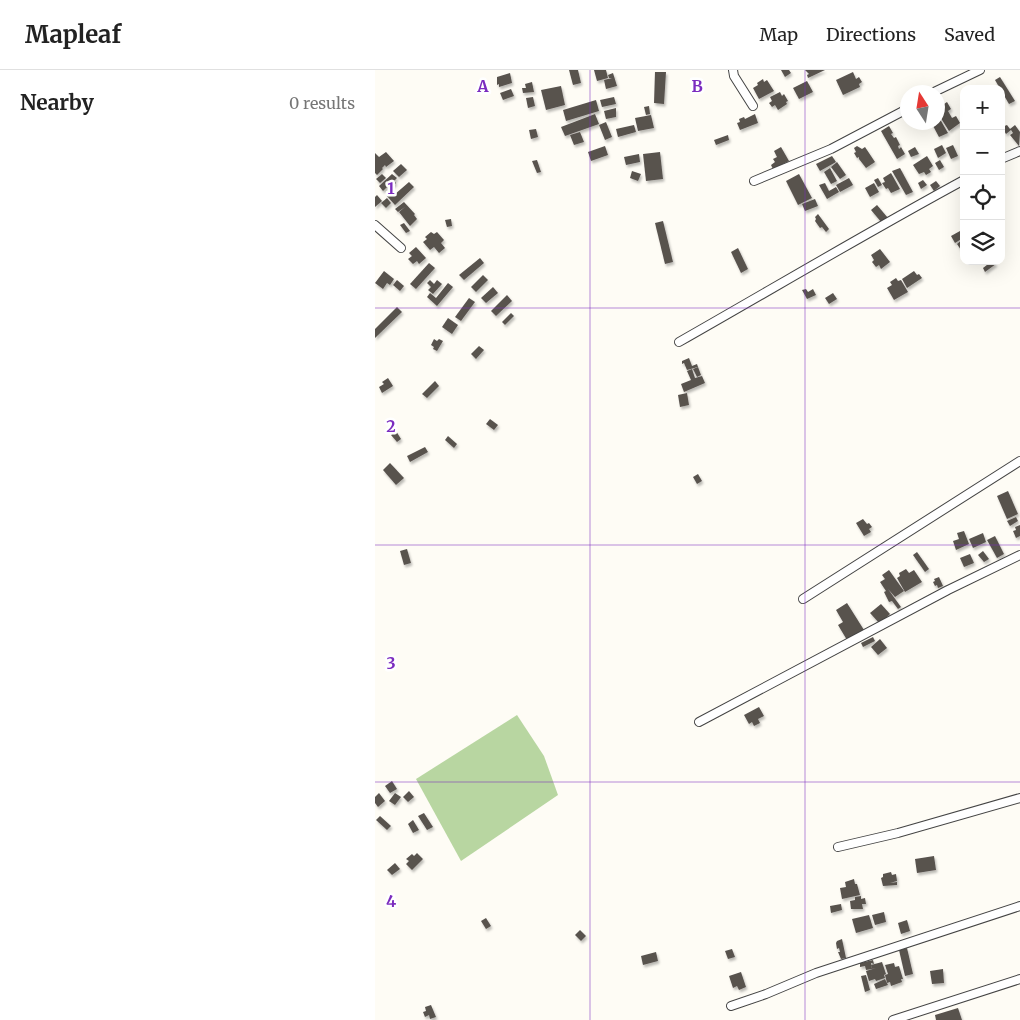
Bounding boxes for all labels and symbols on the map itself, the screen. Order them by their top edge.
text: A [476,76,489,96]
text: B [691,76,703,96]
north arrow [900,85,945,130]
text: 1 [387,178,395,198]
text: 2 [386,416,396,436]
text: 3 [386,653,396,673]
text: 4 [386,891,396,911]

